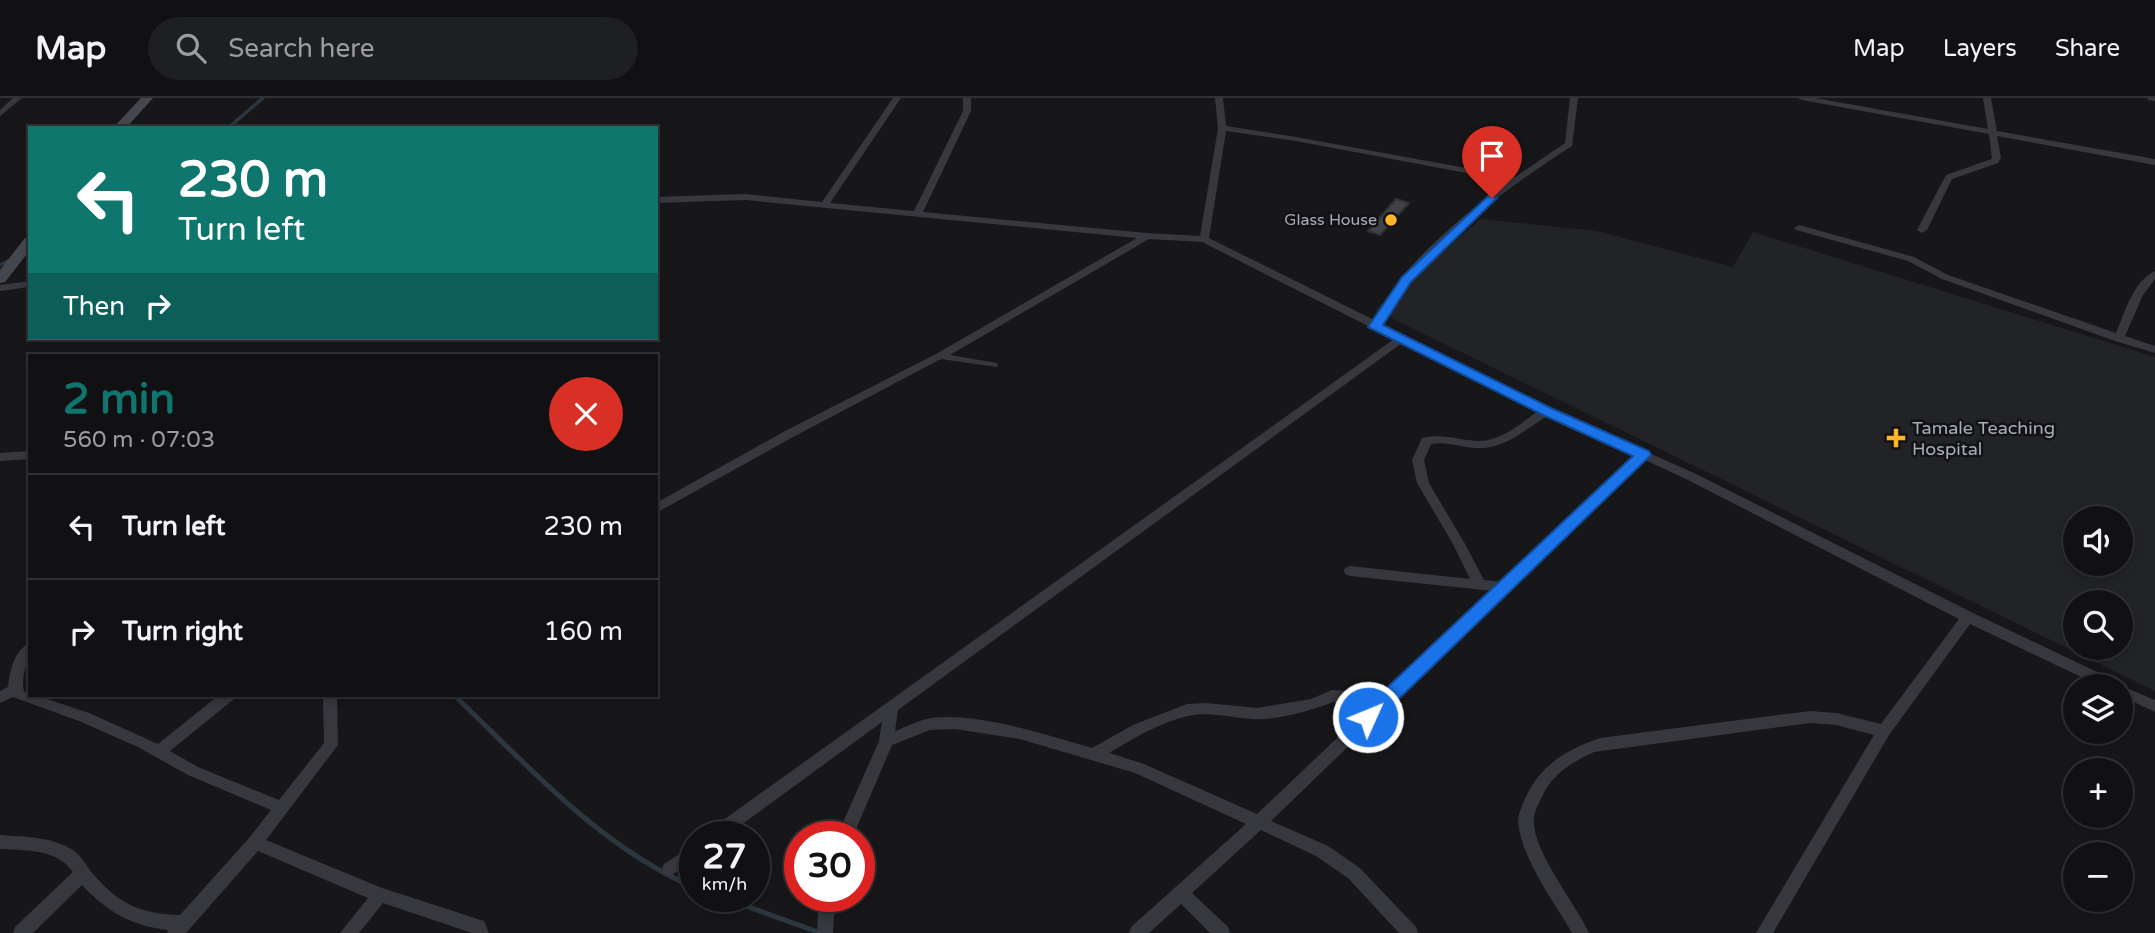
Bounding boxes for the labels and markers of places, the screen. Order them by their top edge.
pin [1462,126,1522,198]
place label: Glass House [1284,210,1377,230]
marker: Glass House [1383,212,1399,228]
place label: Tamale Teaching Hospital [1912,417,2055,460]
marker: Tamale Teaching Hospital [1886,428,1906,448]

